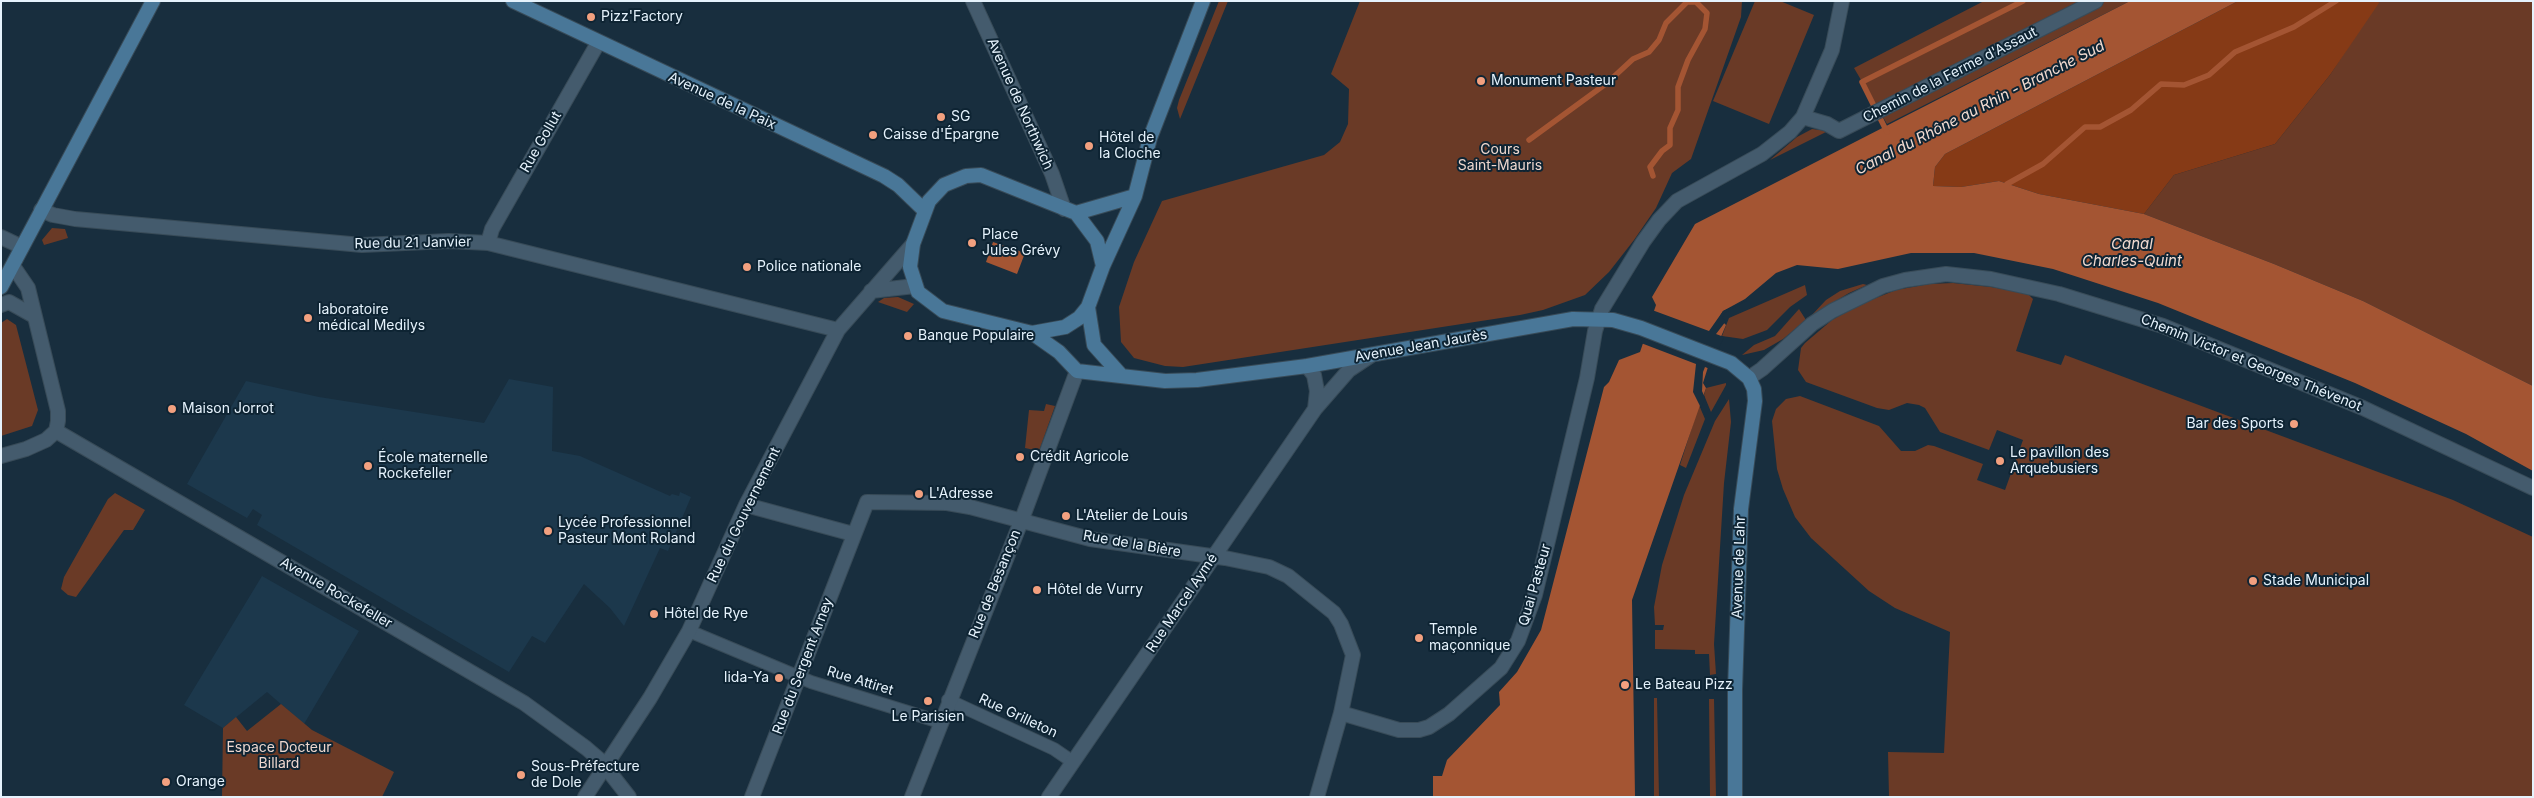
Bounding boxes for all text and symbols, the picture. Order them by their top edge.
place label: Pizz'Factory [601,9,683,25]
marker: Pizz'Factory [585,11,597,23]
street label: Chemin de la Ferme d'Assaut [1860,24,2040,126]
street label: Avenue de Northwich [983,36,1057,172]
water label: Canal du Rhône au Rhin - Branche Sud [1852,37,2108,179]
street label: Avenue de la Paix [666,69,778,133]
place label: Monument Pasteur [1491,73,1616,89]
marker: Monument Pasteur [1475,75,1487,87]
street label: Rue Gollut [517,108,565,176]
place label: SG [951,109,970,125]
marker: SG [935,111,947,123]
place label: Caisse d'Épargne [883,127,999,143]
marker: Caisse d'Épargne [867,129,879,141]
place label: Hôtel de la Cloche [1099,130,1161,162]
marker: Hôtel de la Cloche [1083,140,1095,152]
park label: Cours Saint-Mauris [1458,142,1542,174]
place label: Place Jules Grévy [982,227,1060,260]
street label: Rue du 21 Janvier [354,234,472,252]
water label: Canal Charles-Quint [2082,235,2182,270]
marker: Place Jules Grévy [966,237,978,249]
place label: Police nationale [757,259,861,275]
marker: Police nationale [741,261,753,273]
place label: laboratoire médical Medilys [318,302,425,334]
street label: Chemin Victor et Georges Thévenot [2138,311,2364,415]
marker: laboratoire médical Medilys [302,312,314,324]
street label: Avenue Jean Jaurès [1353,326,1489,366]
place label: Banque Populaire [918,328,1034,344]
marker: Banque Populaire [902,330,914,342]
place label: Maison Jorrot [182,401,274,417]
marker: Maison Jorrot [166,403,178,415]
place label: Bar des Sports [2186,416,2284,432]
marker: Bar des Sports [2288,418,2300,430]
street label: Rue du Gouvernement [704,445,784,585]
place label: Le pavillon des Arquebusiers [2010,445,2109,478]
place label: Crédit Agricole [1030,449,1129,465]
place label: École maternelle Rockefeller [378,450,488,482]
marker: Crédit Agricole [1014,451,1026,463]
marker: Le pavillon des Arquebusiers [1994,455,2006,467]
marker: École maternelle Rockefeller [362,460,374,472]
place label: L'Adresse [929,486,993,502]
marker: L'Adresse [913,488,925,500]
place label: L'Atelier de Louis [1076,508,1188,524]
marker: L'Atelier de Louis [1060,510,1072,522]
place label: Lycée Professionnel Pasteur Mont Roland [558,515,695,548]
street label: Avenue de Lahr [1729,515,1749,619]
marker: Lycée Professionnel Pasteur Mont Roland [542,525,554,537]
street label: Rue de Besançon [966,527,1024,641]
street label: Rue de la Bière [1082,527,1182,561]
street label: Quai Pasteur [1515,542,1555,628]
street label: Rue Marcel Aymé [1143,550,1221,656]
street label: Avenue Rockefeller [277,554,395,632]
place label: Stade Municipal [2263,573,2369,589]
marker: Stade Municipal [2247,575,2259,587]
place label: Hôtel de Vurry [1047,582,1143,598]
marker: Hôtel de Vurry [1031,584,1043,596]
street label: Rue du Sergent Arney [769,595,837,737]
place label: Hôtel de Rye [664,606,748,622]
marker: Hôtel de Rye [648,608,660,620]
place label: Temple maçonnique [1429,622,1510,654]
marker: Temple maçonnique [1413,632,1425,644]
street label: Rue Attiret [825,663,895,699]
place label: Iida-Ya [724,670,769,686]
marker: Iida-Ya [773,672,785,684]
place label: Le Bateau Pizz [1635,677,1733,693]
marker: Le Bateau Pizz [1619,679,1631,691]
street label: Rue Grilleton [976,690,1060,742]
marker: Le Parisien [922,695,934,707]
place label: Le Parisien [892,709,964,725]
park label: Espace Docteur Billard [226,740,332,772]
place label: Sous-Préfecture de Dole [531,759,640,792]
marker: Sous-Préfecture de Dole [515,769,527,781]
place label: Orange [176,774,225,790]
marker: Orange [160,776,172,788]

